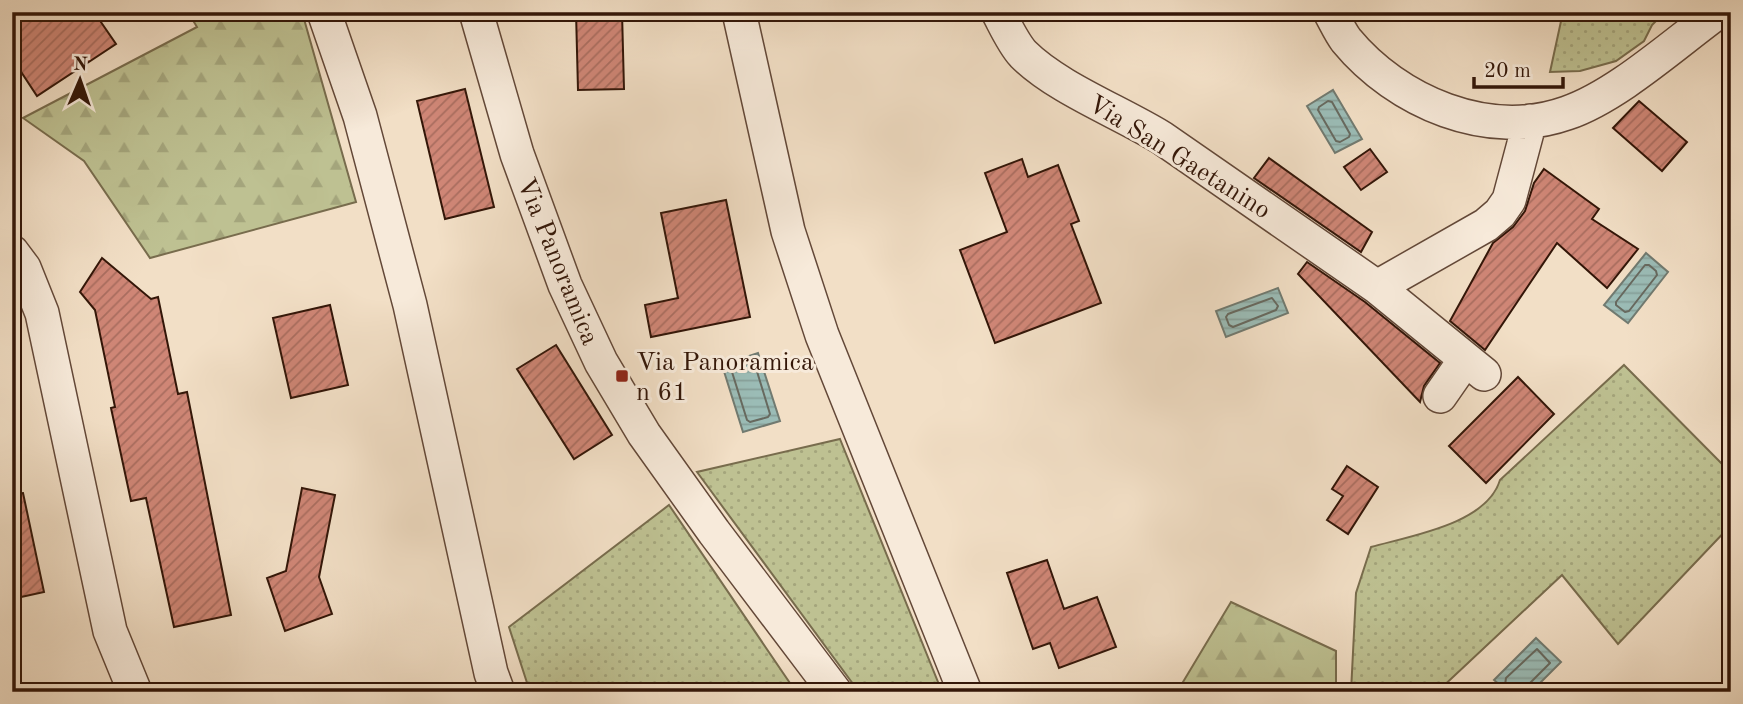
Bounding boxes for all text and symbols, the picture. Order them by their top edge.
north arrow [46,46,116,116]
scale bar [1474,46,1563,90]
text: N [73,56,89,75]
text: 20 m [1484,61,1531,82]
street label: Via San Gaetanino [1083,91,1275,224]
street label: Via Panoramica [512,174,603,349]
place label: Via Panoramica n 61 [636,350,814,406]
marker: Via Panoramica n 61 [614,368,630,384]

